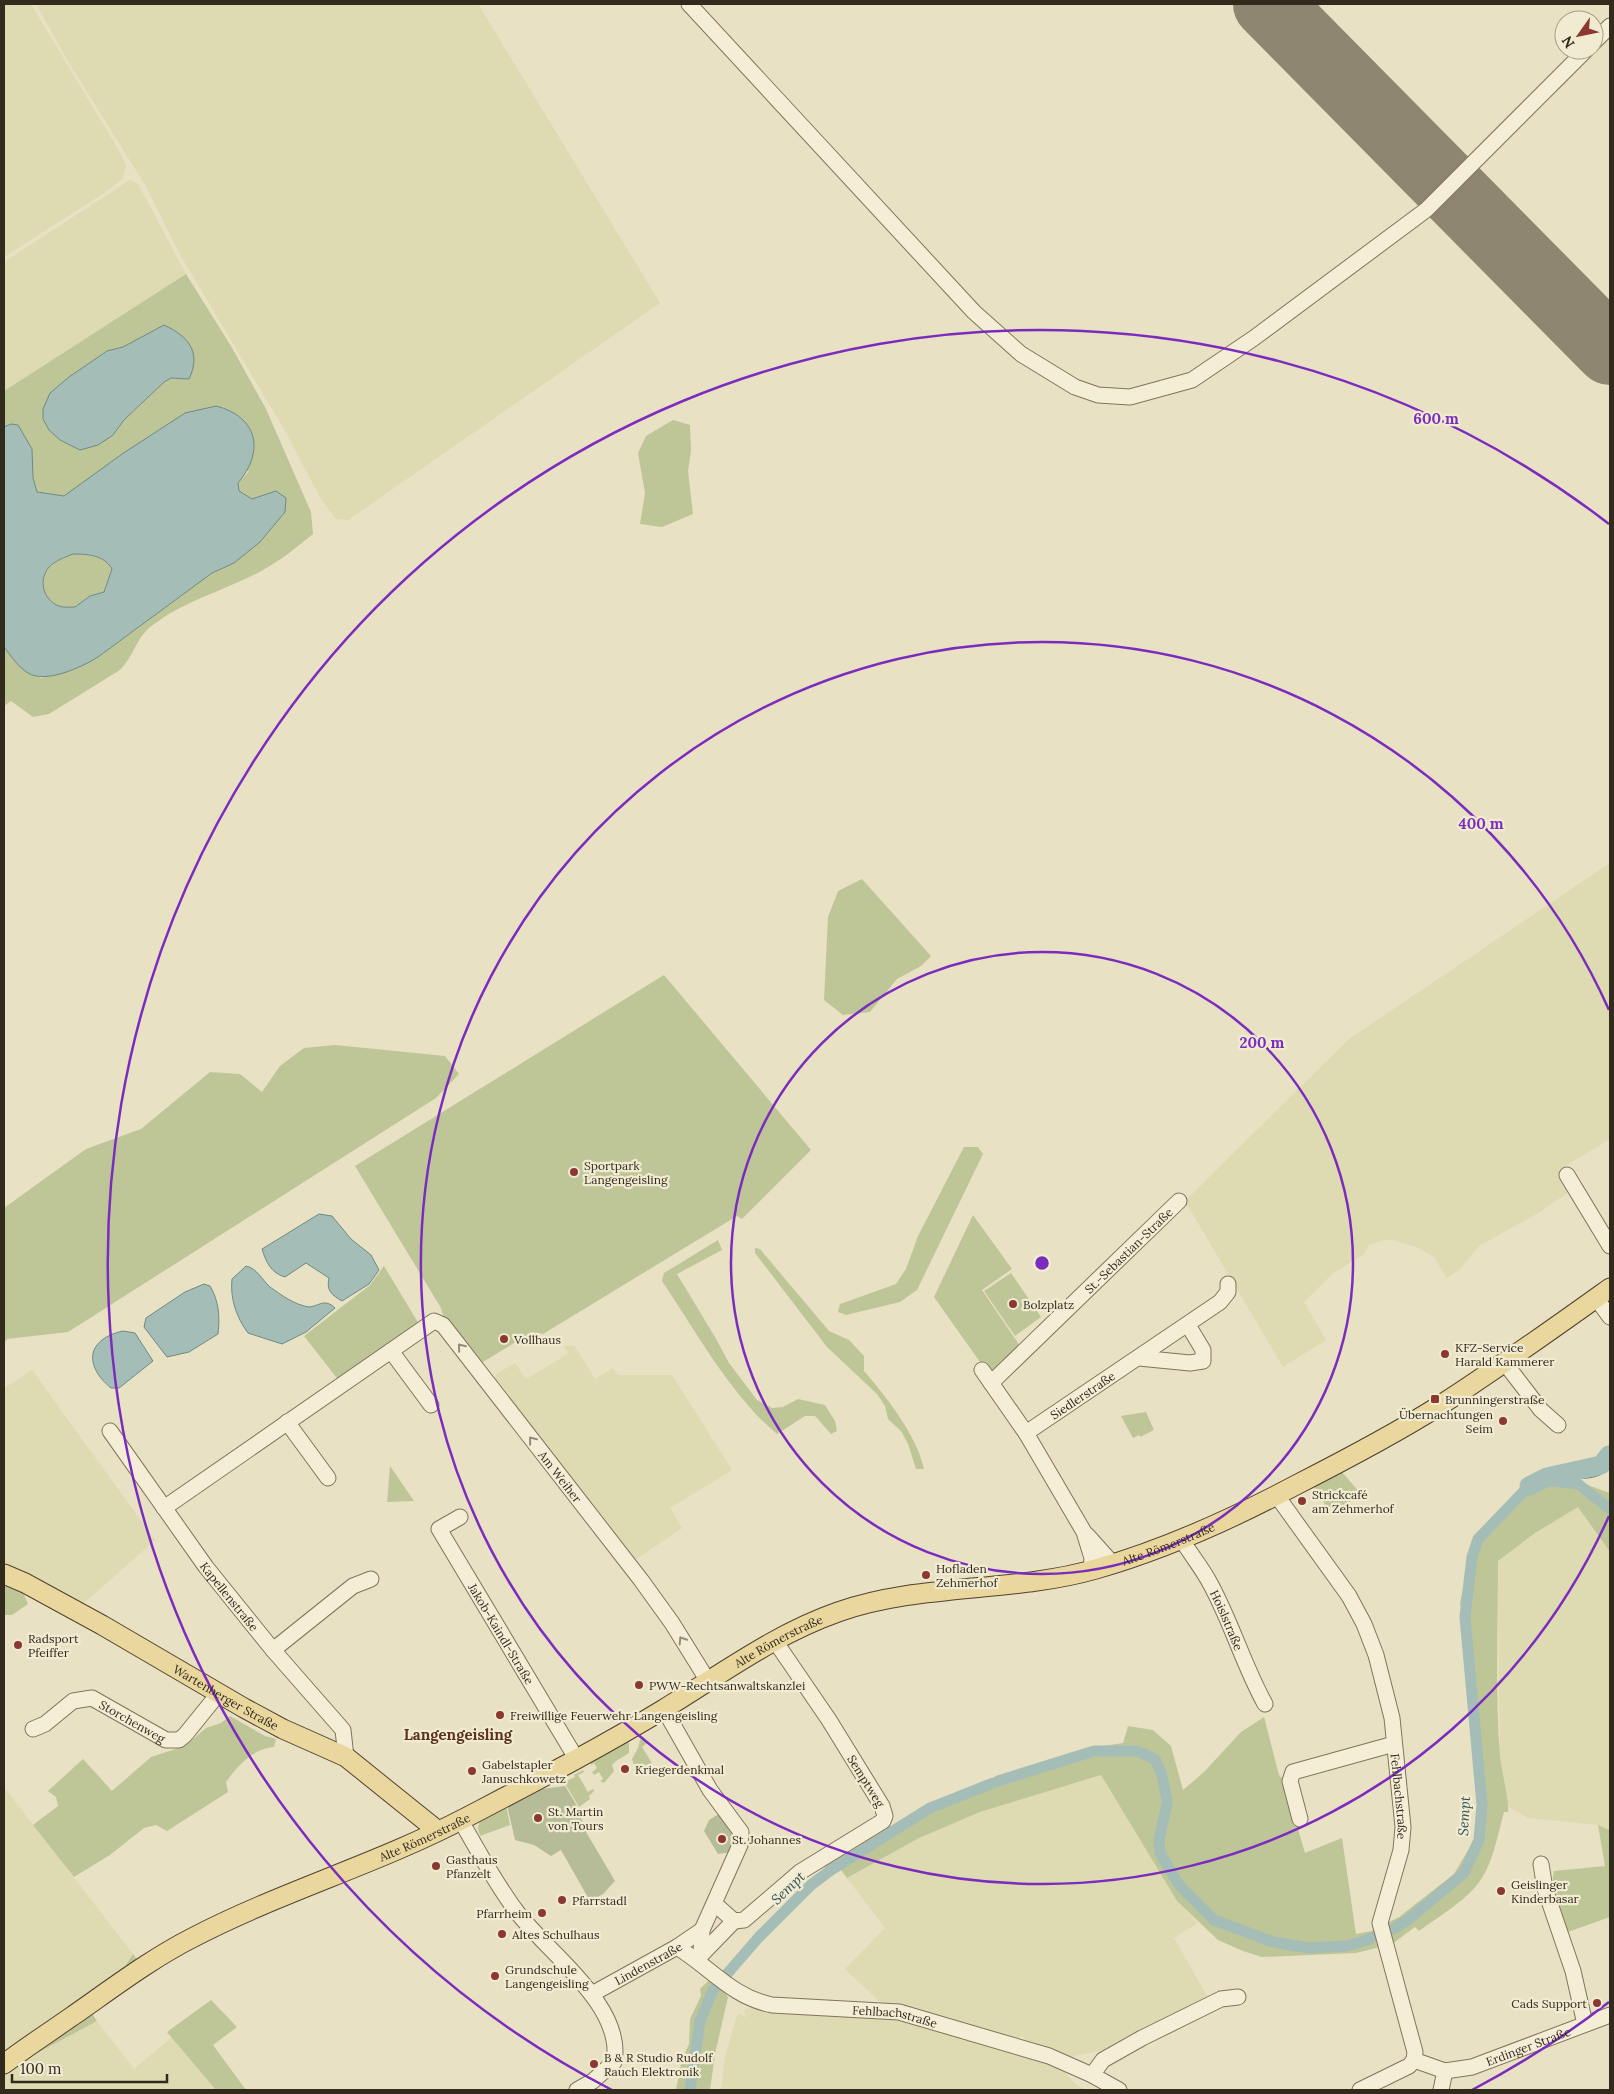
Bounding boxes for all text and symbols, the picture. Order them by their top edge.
north arrow [1554,10,1604,60]
text: N [1558,32,1579,52]
text: 600 m [1413,409,1459,428]
text: 400 m [1458,814,1504,833]
text: 200 m [1240,1033,1285,1052]
place label: Sportpark Langengeisling [584,1158,668,1187]
marker: Sportpark Langengeisling [568,1166,580,1178]
street label: St.-Sebastian-Straße [1081,1204,1176,1296]
centre of rings [1033,1254,1051,1272]
place label: Bolzplatz [1023,1297,1074,1312]
marker: Bolzplatz [1007,1298,1019,1310]
place label: Vollhaus [513,1332,561,1347]
marker: Vollhaus [498,1333,510,1345]
place label: KFZ-Service Harald Kammerer [1455,1340,1555,1369]
one-way arrow [458,1344,466,1353]
marker: KFZ-Service Harald Kammerer [1439,1348,1451,1360]
street label: Siedlerstraße [1047,1367,1118,1422]
place label: Brunningerstraße [1445,1392,1545,1407]
marker: Brunningerstraße [1429,1393,1441,1405]
place label: Übernachtungen Seim [1399,1407,1493,1436]
marker: Übernachtungen Seim [1497,1415,1509,1427]
one-way arrow [530,1437,538,1446]
street label: Am Weiher [535,1447,586,1506]
place label: Strickcafé am Zehmerhof [1312,1487,1395,1516]
marker: Strickcafé am Zehmerhof [1296,1495,1308,1507]
street label: Alte Römerstraße [1119,1518,1217,1568]
street label: Kapellenstraße [197,1559,262,1634]
place label: Hofladen Zehmerhof [936,1561,999,1590]
marker: Hofladen Zehmerhof [920,1569,932,1581]
street label: Jakob-Kaindl-Straße [465,1579,538,1687]
street label: Hoislstraße [1207,1587,1247,1653]
street label: Alte Römerstraße [730,1611,825,1671]
place label: Radsport Pfeiffer [28,1631,79,1660]
one-way arrow [679,1636,689,1645]
marker: Radsport Pfeiffer [12,1639,24,1651]
street label: Wartenberger Straße [171,1661,282,1733]
place label: PWW-Rechtsanwaltskanzlei [649,1678,805,1693]
marker: PWW-Rechtsanwaltskanzlei [633,1679,645,1691]
street label: Storchenweg [97,1696,168,1746]
place label: Freiwillige Feuerwehr Langengeisling [510,1708,718,1723]
marker: Freiwillige Feuerwehr Langengeisling [494,1709,506,1721]
district label: Langengeisling [404,1725,513,1744]
street label: Semptweg [844,1752,888,1810]
street label: Fehlbachstraße [1388,1753,1411,1841]
place label: Gabelstapler Januschkowetz [481,1757,566,1786]
place label: Kriegerdenkmal [635,1762,724,1777]
marker: Kriegerdenkmal [619,1763,631,1775]
marker: Gabelstapler Januschkowetz [466,1765,478,1777]
water label: Sempt [1454,1795,1474,1836]
place label: St. Martin von Tours [548,1804,604,1833]
street label: Alte Römerstraße [376,1809,473,1865]
marker: St. Martin von Tours [532,1812,544,1824]
place label: St. Johannes [732,1832,801,1847]
marker: St. Johannes [716,1833,728,1845]
place label: Gasthaus Pfanzelt [446,1852,498,1881]
marker: Gasthaus Pfanzelt [430,1860,442,1872]
water label: Sempt [767,1867,809,1908]
place label: Geislinger Kinderbasar [1511,1877,1580,1906]
marker: Geislinger Kinderbasar [1495,1885,1507,1897]
place label: Pfarrstadl [572,1893,627,1908]
marker: Pfarrstadl [556,1894,568,1906]
place label: Pfarrheim [476,1906,532,1921]
marker: Pfarrheim [536,1907,548,1919]
place label: Altes Schulhaus [511,1927,600,1942]
marker: Altes Schulhaus [496,1928,508,1940]
street label: Lindenstraße [612,1938,685,1988]
place label: Grundschule Langengeisling [505,1962,589,1991]
marker: Grundschule Langengeisling [489,1970,501,1982]
place label: Cads Support [1511,1996,1587,2011]
marker: Cads Support [1591,1997,1603,2009]
street label: Fehlbachstraße [852,2002,940,2031]
street label: Erdinger Straße [1484,2023,1573,2069]
place label: B & R Studio Rudolf Rauch Elektronik [604,2050,713,2079]
scale bar [12,2052,168,2084]
marker: B & R Studio Rudolf Rauch Elektronik [588,2058,600,2070]
text: 100 m [20,2059,61,2078]

